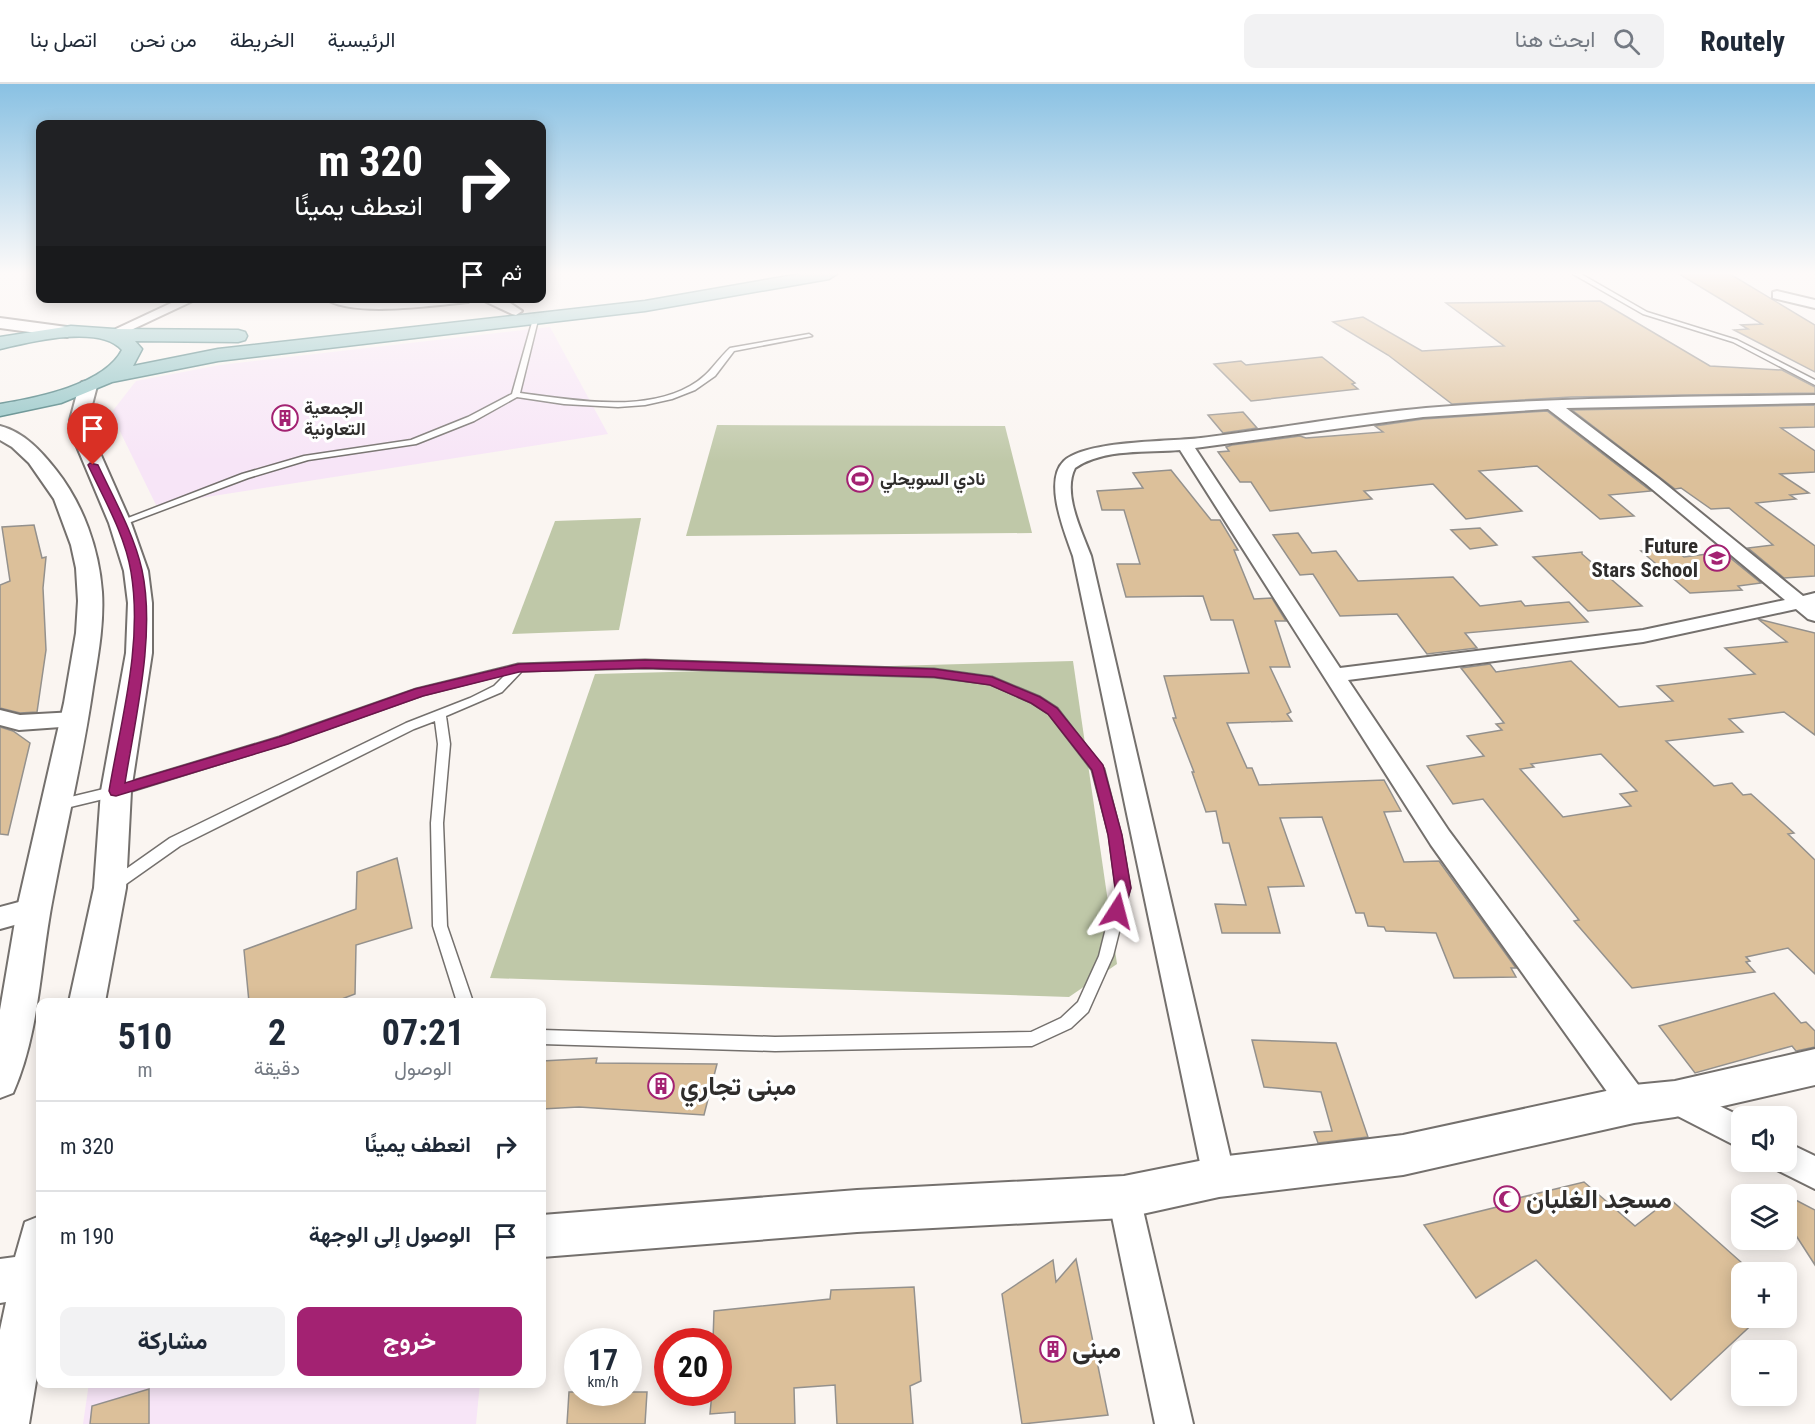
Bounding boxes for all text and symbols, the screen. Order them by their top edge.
search box [1244,14,1664,68]
icon: search [1610,25,1643,58]
text: Routely [1700,25,1785,58]
text: ابحث هنا [1515,27,1595,52]
text: اتصل بنا [30,28,97,52]
text: من نحن [130,28,197,52]
text: الخريطة [230,28,295,52]
text: الرئيسية [328,28,396,52]
text: 320 m [318,137,423,186]
icon: right [444,144,522,222]
text: انعطف يمينًا [294,190,423,222]
icon: arrive [456,258,489,291]
text: ثم [501,260,522,285]
place label: الجمعية التعاونية [304,397,366,440]
pin [67,403,118,465]
building icon: الجمعية التعاونية [270,403,300,433]
icon: arrive [76,412,109,445]
sports icon: نادي السويحلي [845,464,875,494]
place label: نادي السويحلي [880,468,985,494]
place label: Future Stars School [1591,534,1698,582]
school or university icon: Future Stars School [1702,543,1732,573]
position arrow [1085,879,1149,943]
text: 2 [268,1012,286,1054]
text: 07:21 [382,1012,464,1054]
text: 510 [118,1016,172,1058]
text: دقيقة [254,1056,300,1080]
text: الوصول [394,1056,452,1080]
text: m [137,1058,152,1082]
building icon: مبنى تجاري [646,1071,676,1101]
place label: مبنى تجاري [680,1071,796,1108]
map controls [1731,1106,1797,1406]
button: sound [1731,1106,1797,1172]
icon: right [489,1130,522,1163]
text: انعطف يمينًا [365,1132,471,1157]
text: 320 m [60,1134,114,1159]
mosque icon: مسجد الغلبان [1492,1184,1522,1214]
place label: مسجد الغلبان [1526,1184,1672,1214]
button: layers [1731,1184,1797,1250]
icon: arrive [489,1220,522,1253]
text: الوصول إلى الوجهة [309,1222,471,1247]
text: 190 m [60,1224,114,1249]
button: + [1731,1262,1797,1328]
button: مشاركة [60,1307,285,1376]
button: خروج [297,1307,522,1376]
speed limit sign: 20 [654,1328,732,1406]
building icon: مبنى [1038,1334,1068,1364]
place label: مبنى [1072,1334,1121,1365]
button: − [1731,1340,1797,1406]
text: 17 [588,1342,618,1377]
text: km/h [588,1373,618,1391]

